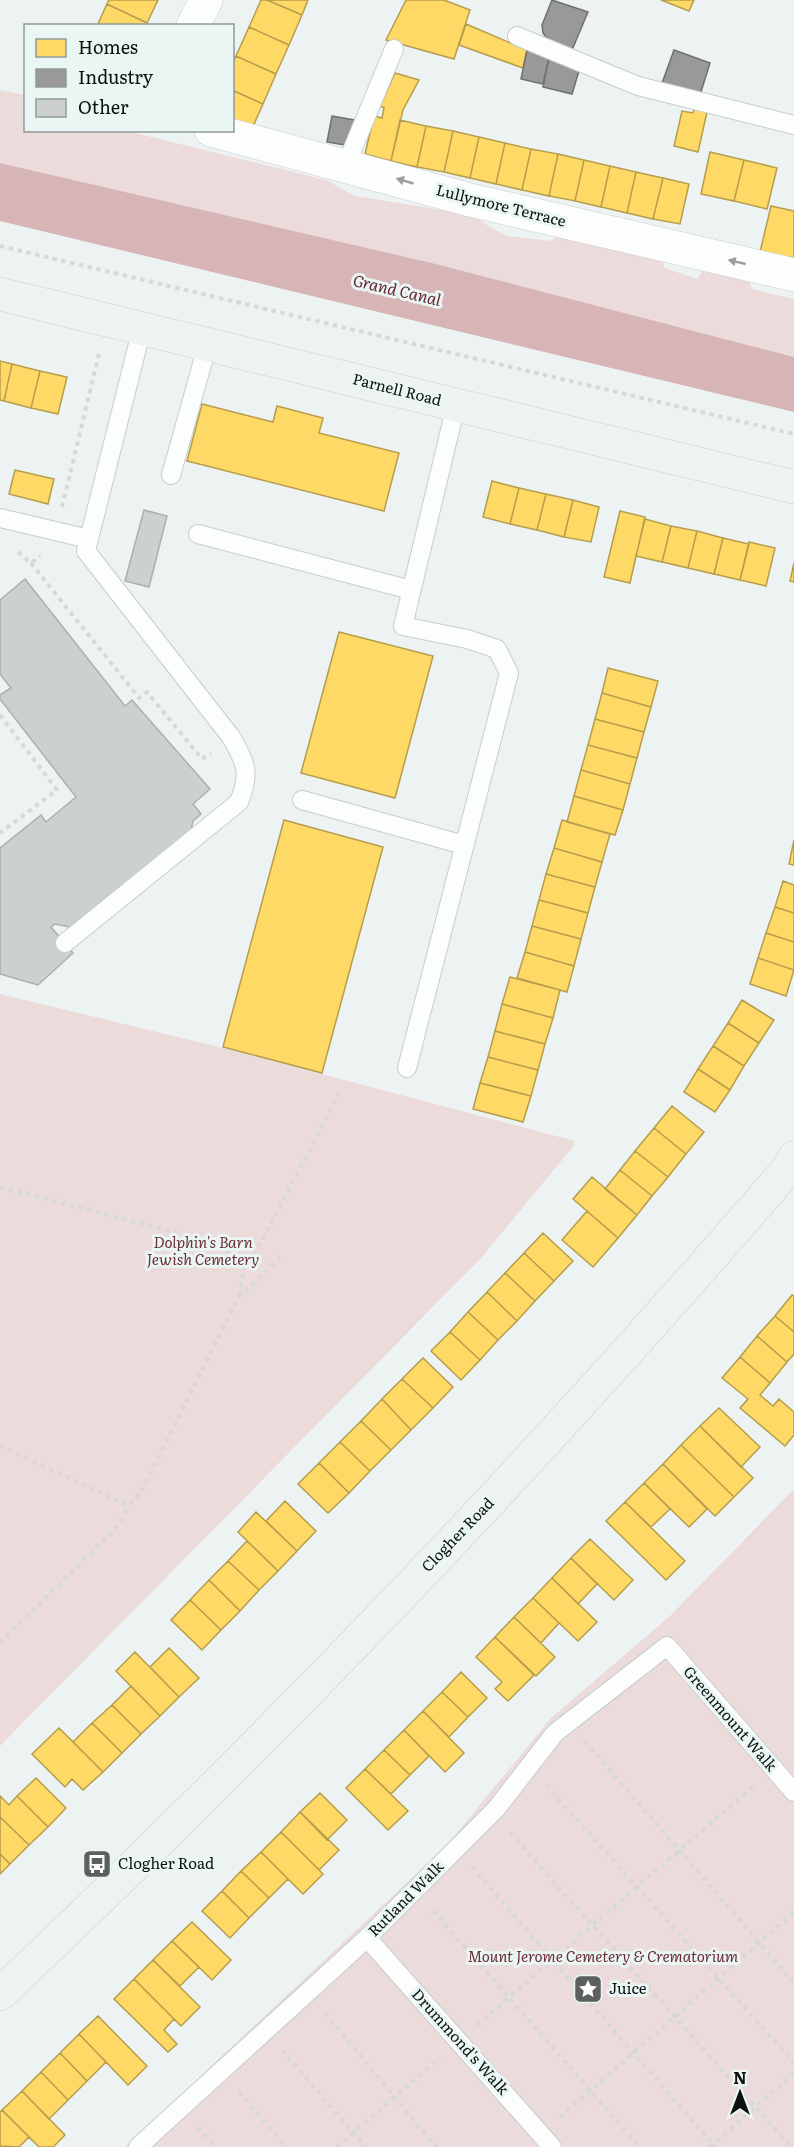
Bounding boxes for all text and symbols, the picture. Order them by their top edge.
legend [24,24,234,132]
text: Homes [78,33,138,60]
text: Industry [78,63,154,90]
text: Other [78,93,129,120]
one-way arrow [396,176,414,185]
street label: Lullymore Terrace [434,177,569,232]
one-way arrow [727,257,746,266]
water label: Grand Canal [351,267,444,311]
street label: Parnell Road [350,366,444,411]
park label: Dolphin's Barn Jewish Cemetery [147,1230,259,1270]
street label: Clogher Road [415,1491,499,1577]
street label: Greenmount Walk [679,1660,784,1776]
bus stop icon: Clogher Road [81,1848,113,1880]
place label: Clogher Road [118,1851,214,1874]
street label: Rutland Walk [362,1854,449,1941]
park label: Mount Jerome Cemetery & Crematorium [468,1944,738,1967]
place icon: Juice [572,1973,604,2005]
place label: Juice [609,1976,647,1999]
street label: Drummond's Walk [407,1983,516,2100]
north arrow [710,2063,770,2123]
text: N [733,2065,747,2089]

